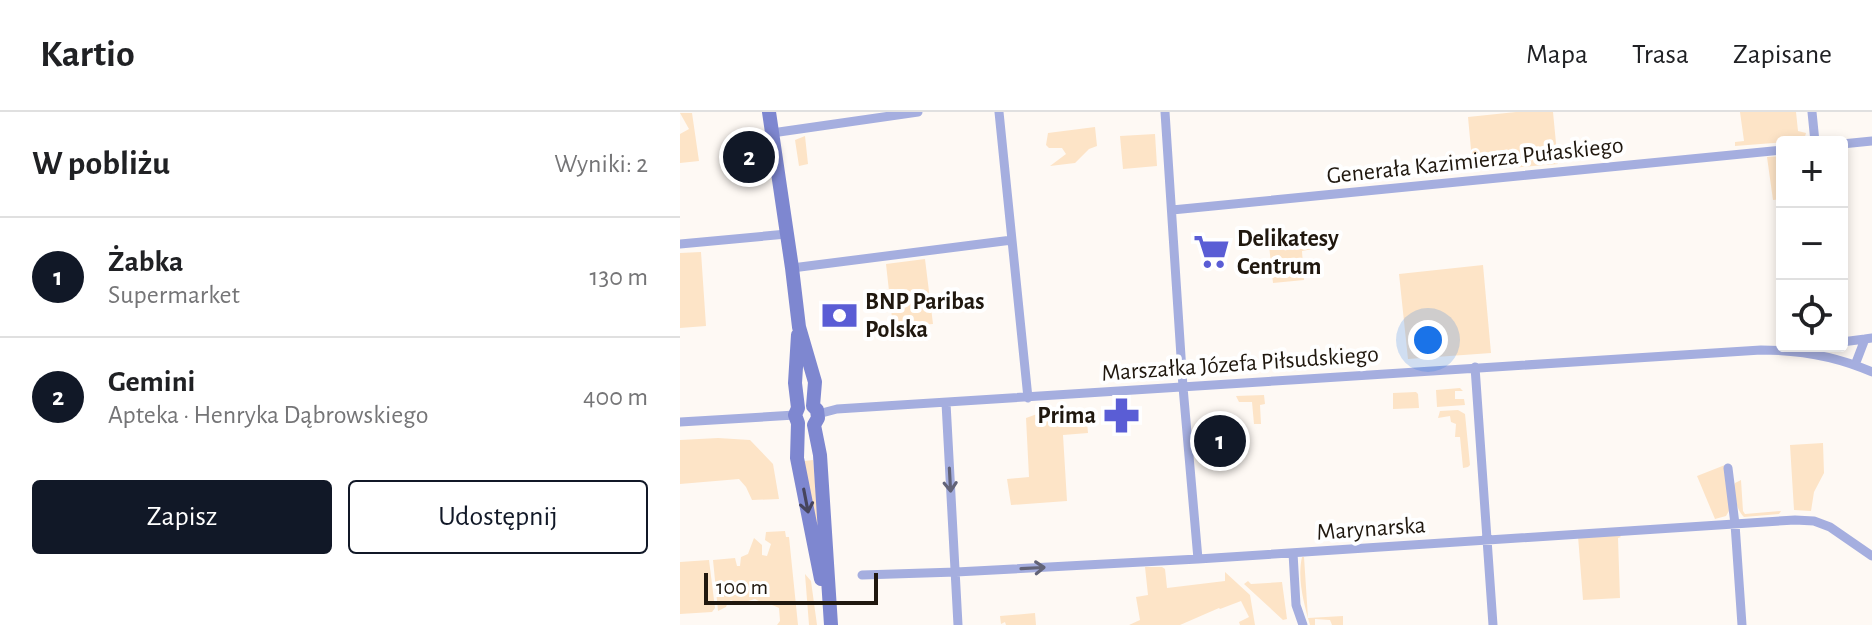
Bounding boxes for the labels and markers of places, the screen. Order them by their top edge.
pin: 2 [723,127,775,187]
place label: Delikatesy Centrum [1237,227,1339,279]
supermarket icon: Delikatesy Centrum [1192,233,1230,271]
place label: BNP Paribas Polska [865,290,985,342]
bank icon: BNP Paribas Polska [820,296,858,334]
pharmacy icon: Prima [1103,396,1141,434]
place label: Prima [1037,404,1096,428]
pin: 1 [1194,411,1246,471]

